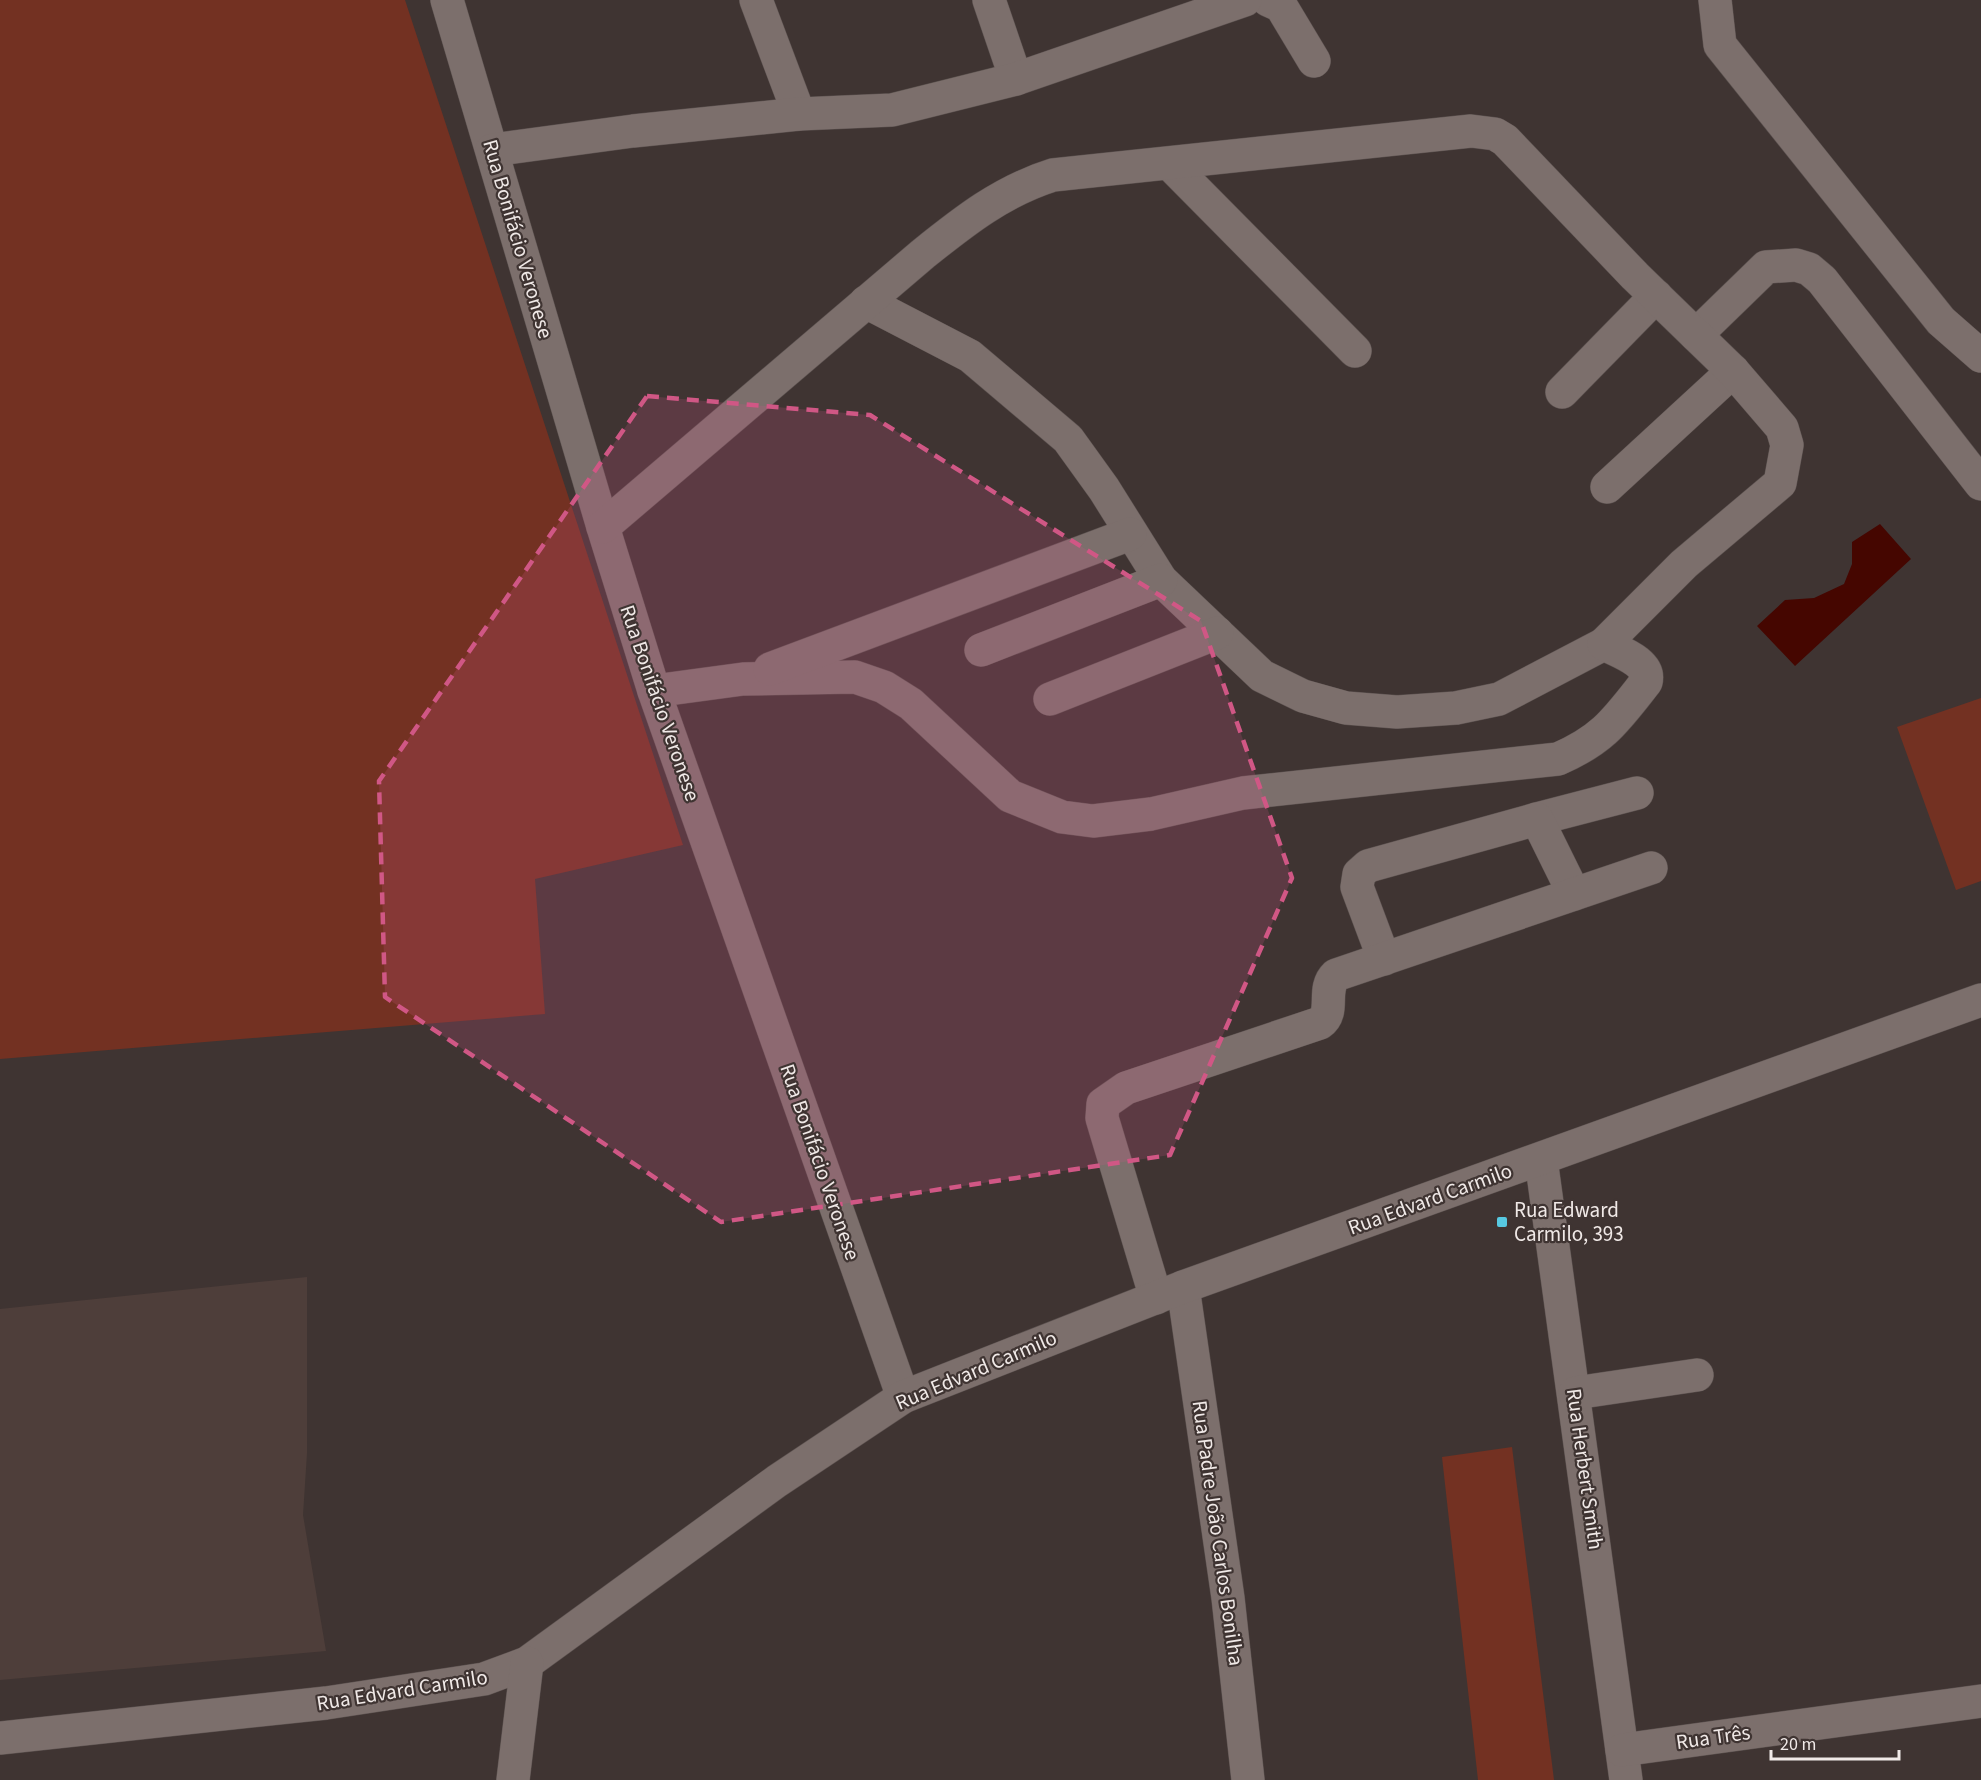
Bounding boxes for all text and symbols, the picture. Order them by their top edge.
street label: Rua Bonifácio Veronese [475,136,561,342]
street label: Rua Bonifácio Veronese [612,601,708,805]
street label: Rua Bonifácio Veronese [772,1060,868,1264]
street label: Rua Edvard Carmilo [1344,1155,1516,1243]
place label: Rua Edward Carmilo, 393 [1514,1195,1624,1249]
marker: Rua Edward Carmilo, 393 [1495,1215,1509,1229]
street label: Rua Edvard Carmilo [891,1322,1061,1418]
street label: Rua Herbert Smith [1559,1386,1611,1552]
street label: Rua Padre João Carlos Bonilha [1185,1398,1251,1668]
street label: Rua Edvard Carmilo [314,1662,490,1718]
street label: Rua Três [1674,1717,1752,1757]
scale bar [1771,1723,1898,1761]
text: 20 m [1780,1732,1816,1757]

